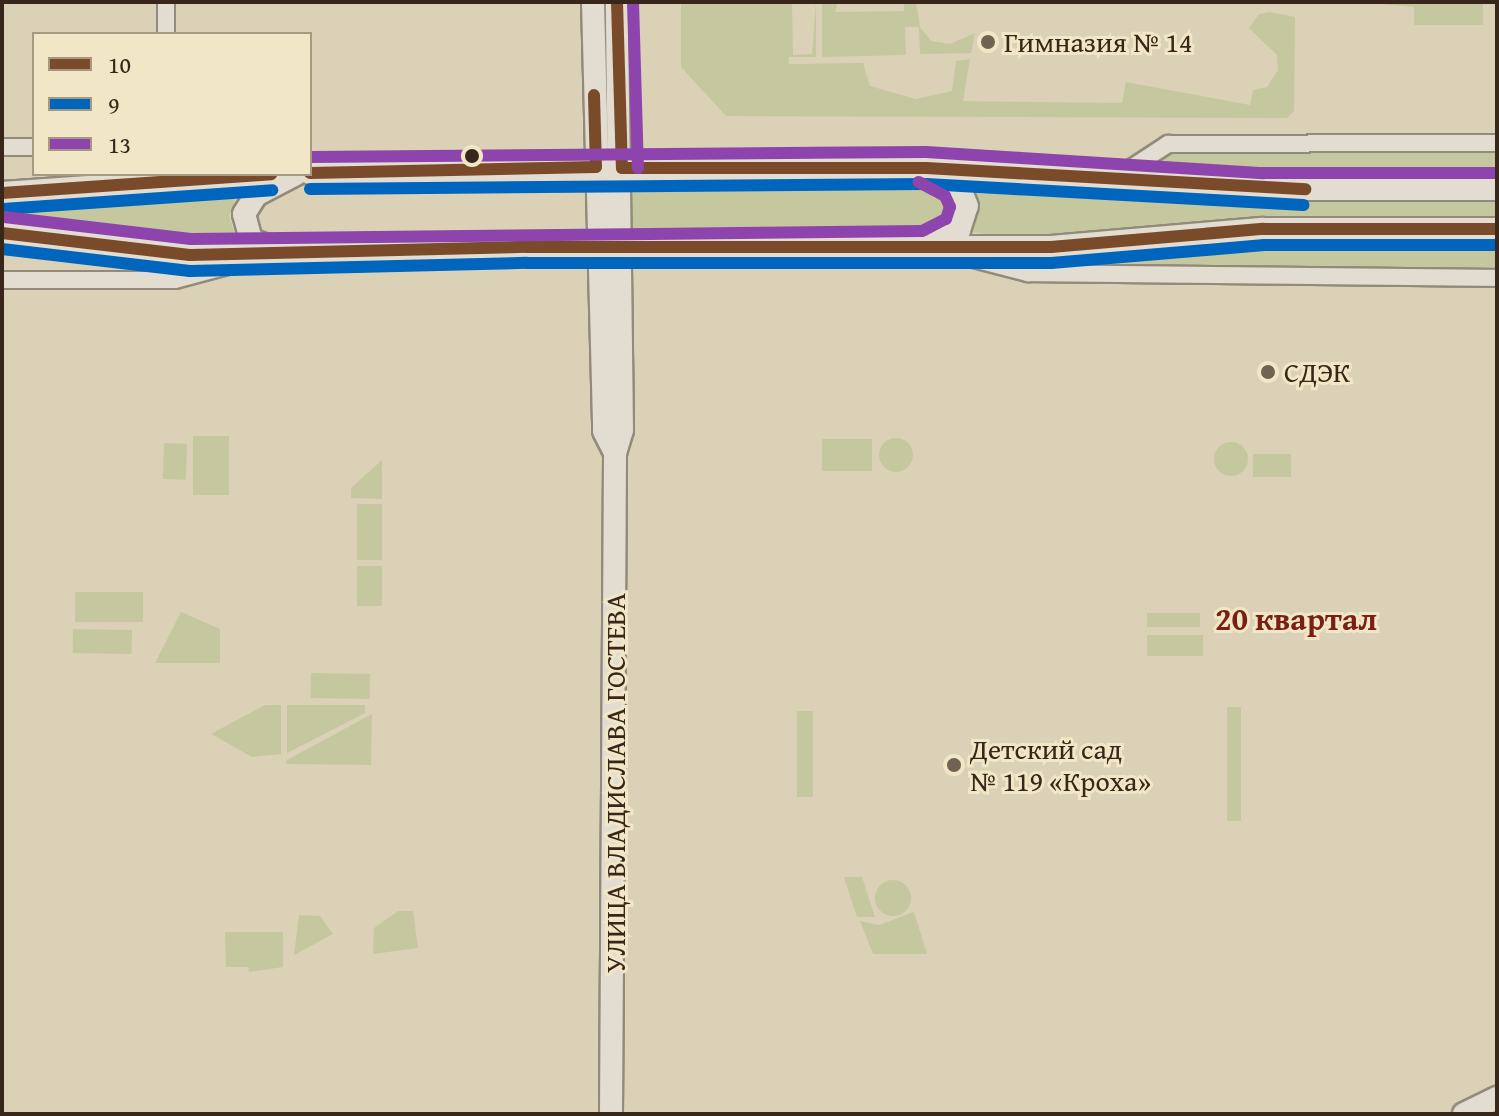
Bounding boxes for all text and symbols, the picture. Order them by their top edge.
place label: Гимназия № 14 [1004,25,1193,59]
legend [32,32,312,176]
marker: Гимназия № 14 [979,33,997,51]
text: 10 [108,47,131,82]
text: 9 [108,87,120,122]
text: 13 [108,127,131,162]
unlabelled marker [464,148,480,164]
place label: СДЭК [1284,355,1350,389]
marker: СДЭК [1259,363,1277,381]
street label: УЛИЦА ВЛАДИСЛАВА ГОСТЕВА [598,593,632,973]
district label: 20 квартал [1215,600,1377,638]
place label: Детский сад № 119 «Кроха» [970,732,1151,798]
marker: Детский сад № 119 «Кроха» [945,756,963,774]

